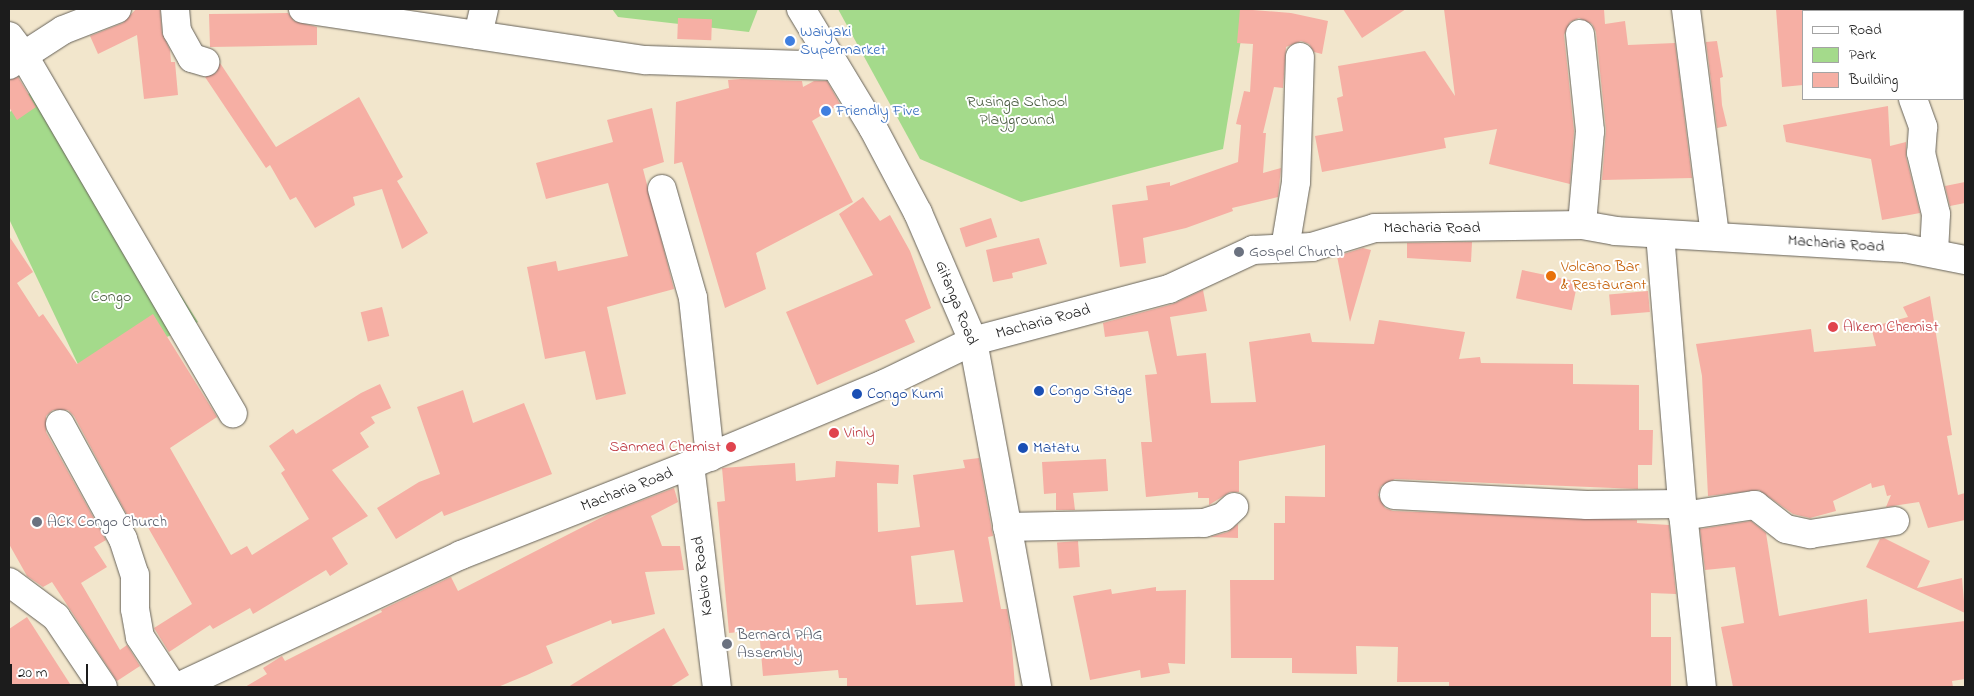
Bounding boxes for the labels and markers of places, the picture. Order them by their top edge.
place label: Waiyaki Supermarket [800,22,886,60]
marker: Waiyaki Supermarket [784,35,796,47]
place label: Friendly Five [836,101,920,121]
marker: Friendly Five [820,105,832,117]
place label: Gospel Church [1249,242,1343,262]
marker: Gospel Church [1233,246,1245,258]
place label: Volcano Bar & Restaurant [1561,257,1646,295]
marker: Volcano Bar & Restaurant [1545,270,1557,282]
place label: Alkem Chemist [1843,317,1939,337]
marker: Alkem Chemist [1827,321,1839,333]
place label: Congo Stage [1049,381,1132,401]
place label: Congo Kumi [867,384,944,404]
marker: Congo Stage [1033,385,1045,397]
marker: Congo Kumi [851,388,863,400]
place label: Vinly [844,423,875,443]
marker: Vinly [828,427,840,439]
place label: Sanmed Chemist [609,437,721,457]
place label: Matatu [1033,438,1080,458]
marker: Sanmed Chemist [725,441,737,453]
marker: Matatu [1017,442,1029,454]
place label: ACK Congo Church [47,512,167,532]
marker: ACK Congo Church [31,516,43,528]
place label: Bernard PAG Assembly [737,625,823,663]
marker: Bernard PAG Assembly [721,638,733,650]

